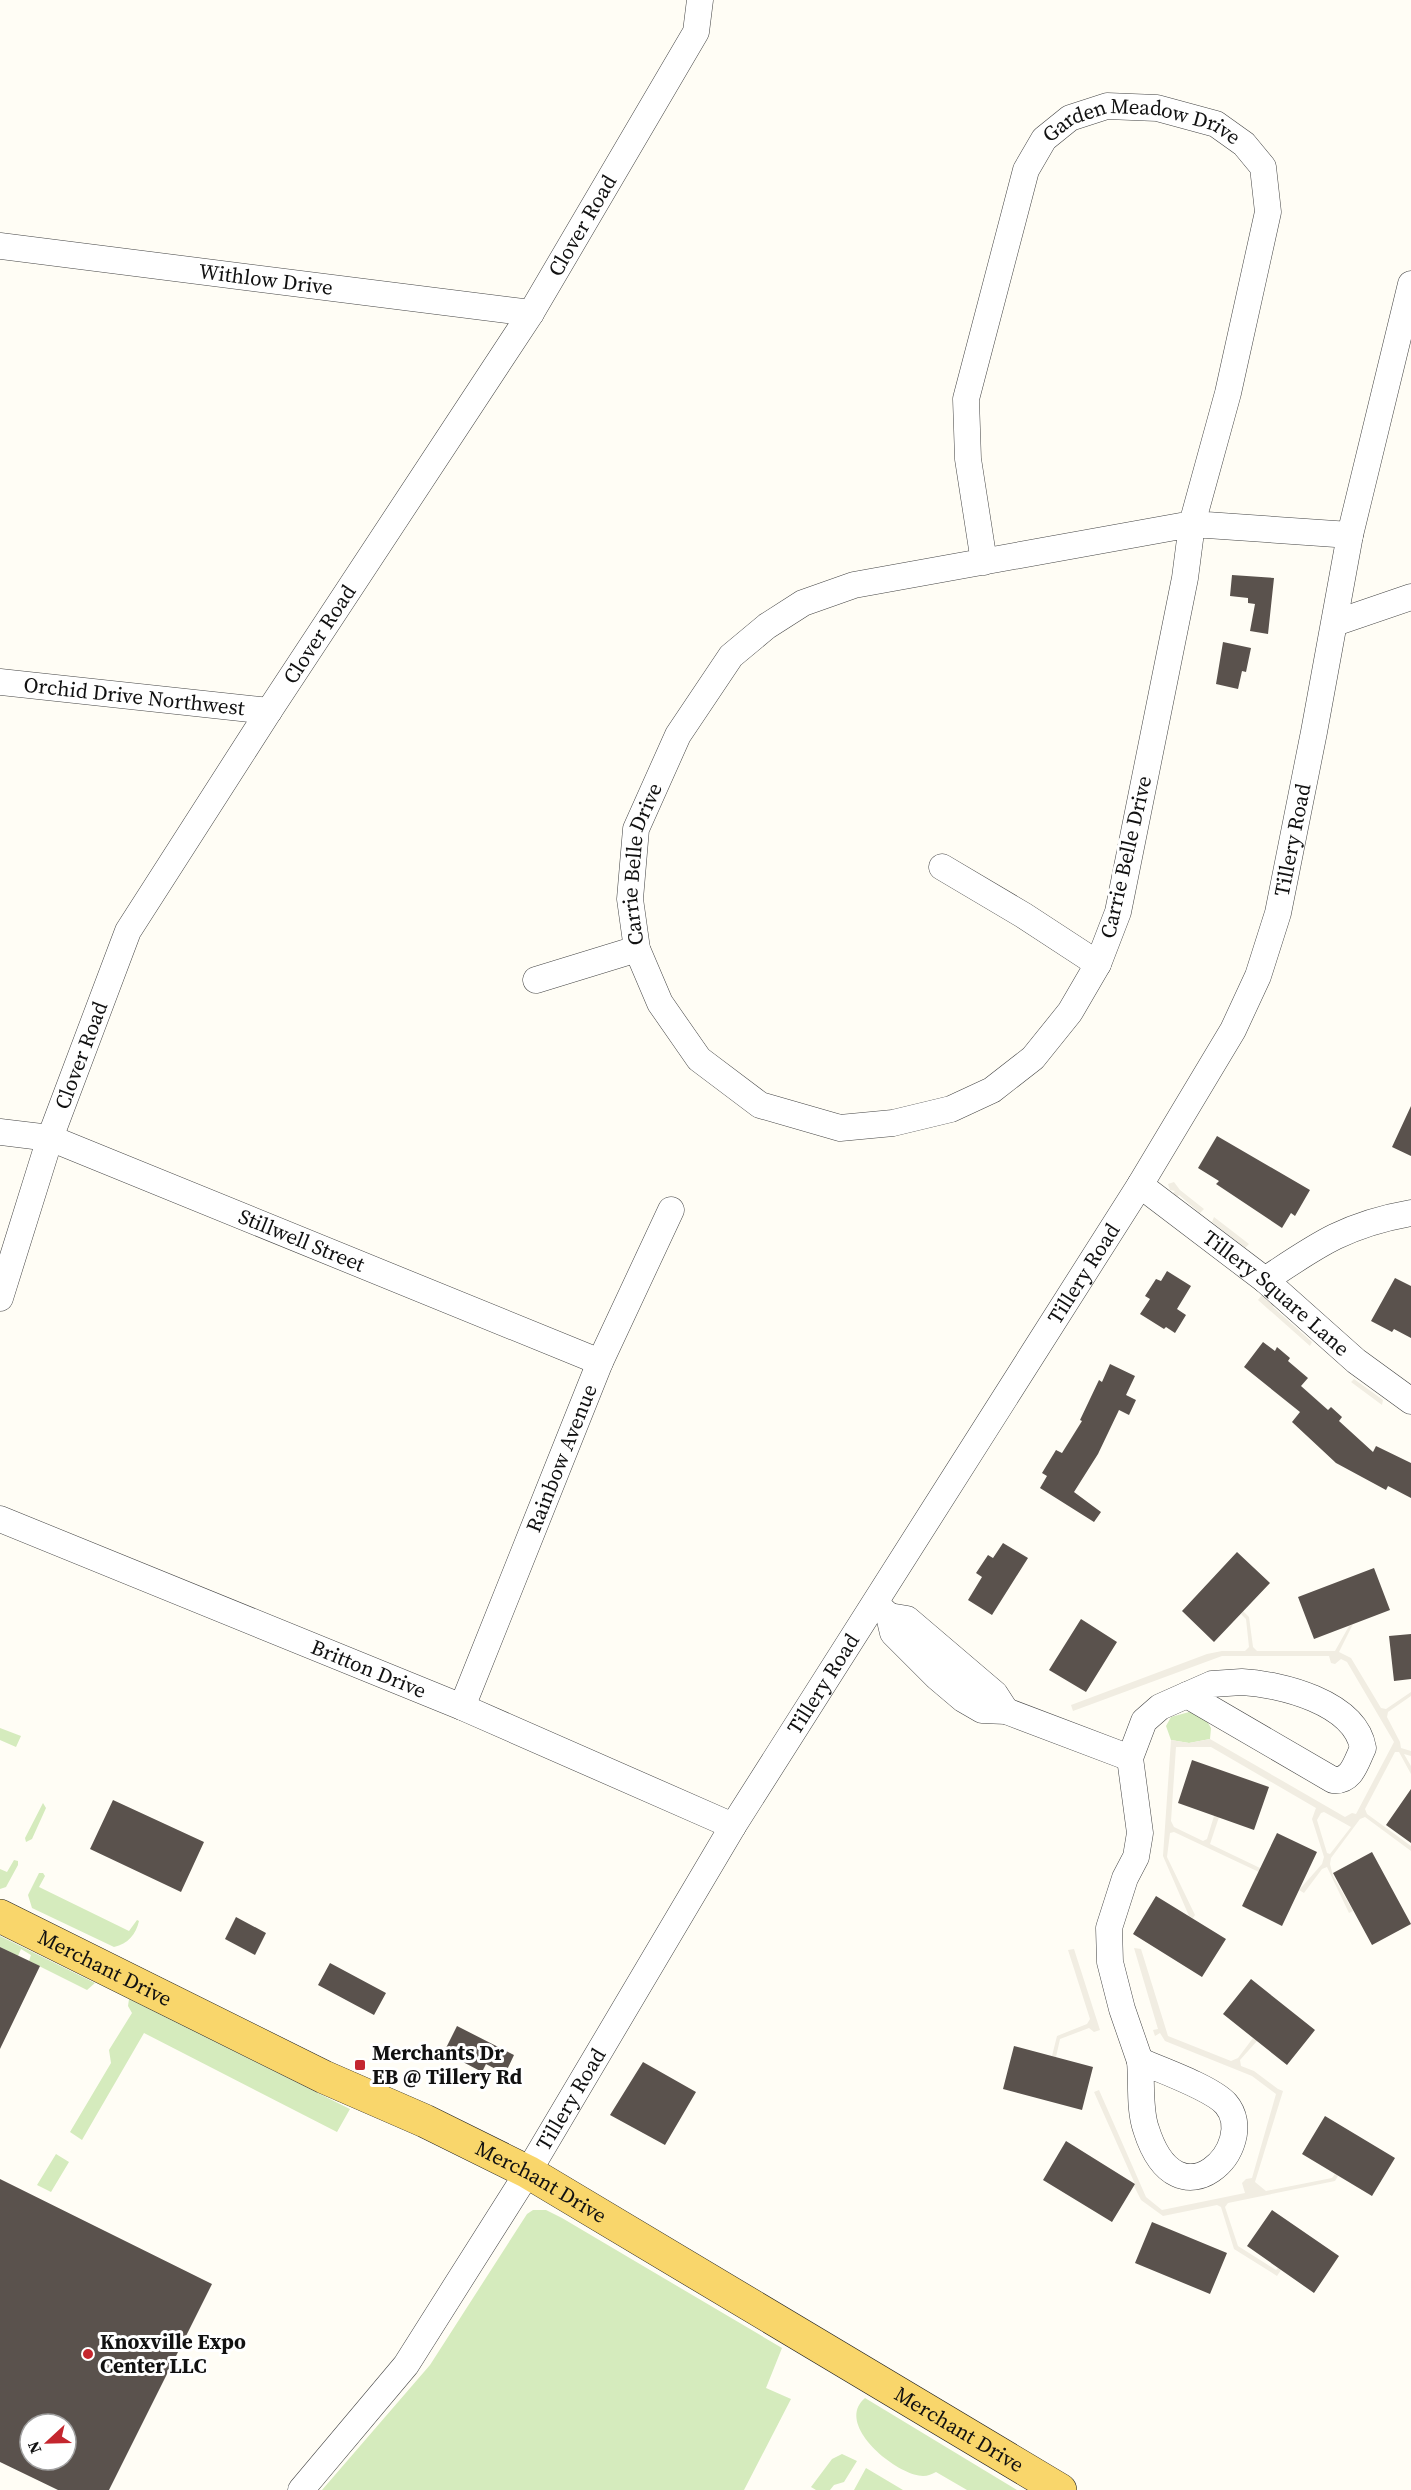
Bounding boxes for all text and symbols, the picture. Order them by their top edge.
text: Garden Meadow Drive [1036,91,1247,151]
street label: Garden Meadow Drive [1039,133,1247,159]
street label: Clover Road [541,169,623,282]
street label: Withlow Drive [197,256,335,302]
street label: Clover Road [276,579,362,689]
street label: Orchid Drive Northwest [22,670,246,722]
street label: Carrie Belle Drive [1093,773,1158,941]
street label: Carrie Belle Drive [615,778,669,947]
street label: Tillery Road [1267,781,1317,899]
street label: Clover Road [47,997,114,1113]
street label: Stillwell Street [234,1201,369,1279]
street label: Tillery Road [1040,1217,1126,1330]
street label: Tillery Square Lane [1197,1223,1356,1363]
street label: Rainbow Avenue [518,1380,604,1536]
street label: Tillery Road [780,1627,866,1740]
street label: Britton Drive [307,1632,431,1705]
street label: Merchant Drive [33,1922,177,2013]
place label: Merchants Dr EB @ Tillery Rd [372,2038,523,2091]
street label: Tillery Road [529,2042,612,2156]
marker: Merchants Dr EB @ Tillery Rd [353,2058,367,2072]
street label: Merchant Drive [471,2133,612,2230]
place label: Knoxville Expo Center LLC [100,2327,246,2380]
marker: Knoxville Expo Center LLC [81,2347,95,2361]
street label: Merchant Drive [889,2379,1029,2479]
north arrow [18,2412,78,2472]
text: N [22,2438,46,2457]

